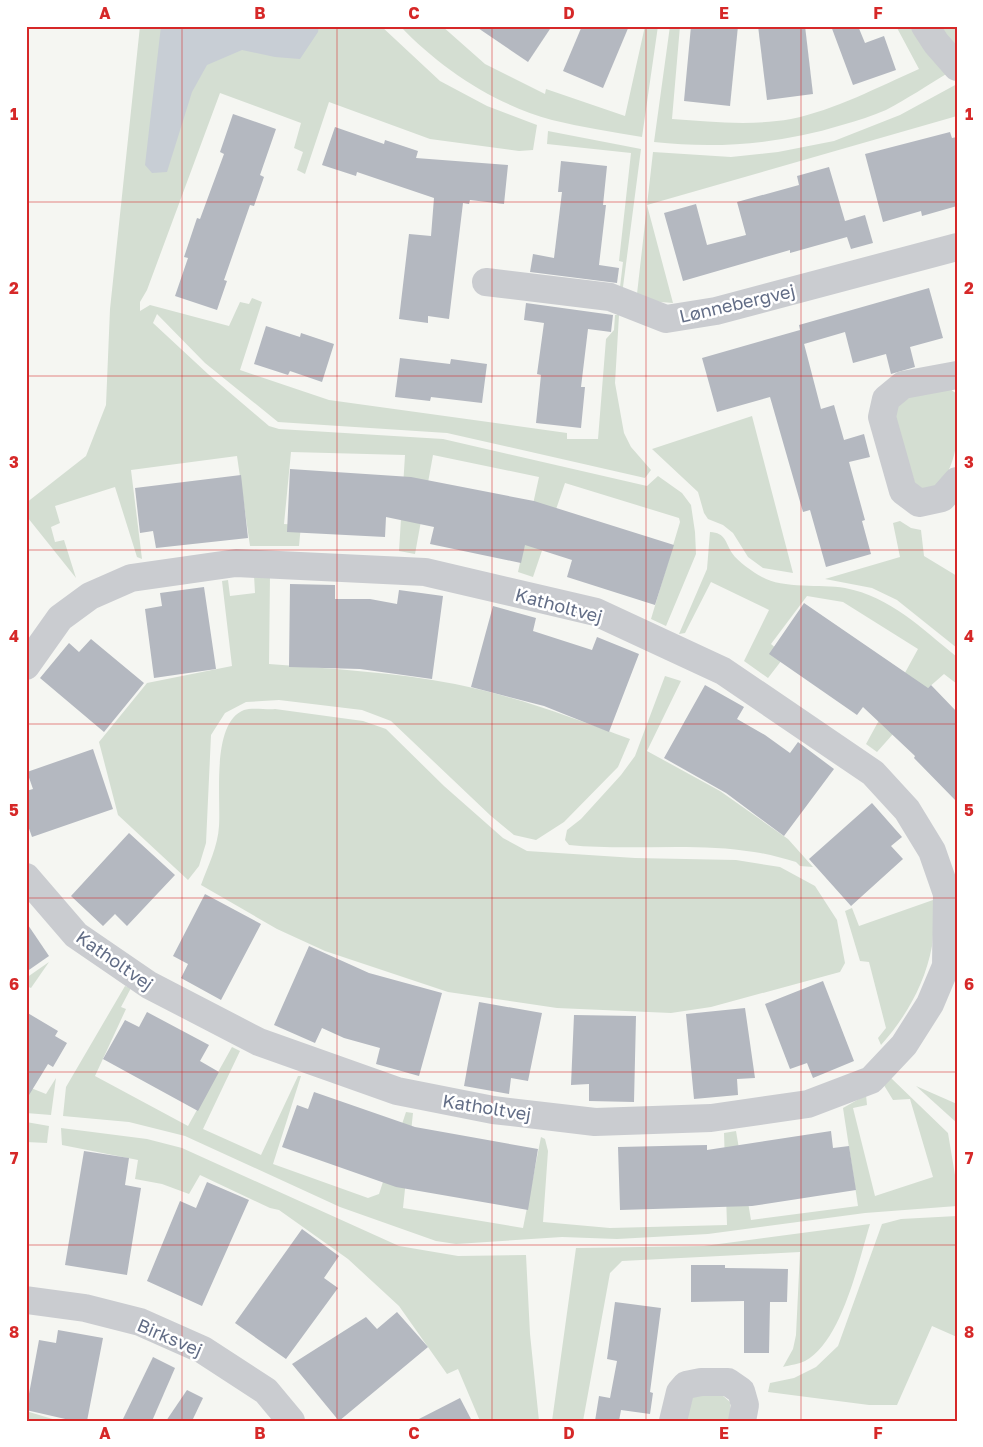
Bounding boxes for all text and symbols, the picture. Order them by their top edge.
text: A [99,3,111,23]
text: B [254,3,266,23]
text: C [408,3,420,23]
text: D [563,3,575,23]
text: E [719,3,729,23]
text: F [873,3,883,23]
text: 1 [10,104,18,124]
text: 1 [965,104,973,124]
text: 2 [9,278,19,298]
text: 2 [964,278,974,298]
street label: Lønnebergvej [677,279,797,327]
text: 3 [9,452,19,472]
text: 3 [964,452,974,472]
street label: Katholtvej [513,583,605,627]
text: 4 [9,626,19,646]
text: 4 [964,626,974,646]
text: 5 [9,800,19,820]
text: 5 [964,800,974,820]
street label: Katholtvej [72,925,158,995]
text: 6 [9,974,19,994]
text: 6 [964,974,974,994]
street label: Katholtvej [441,1089,533,1125]
text: 7 [10,1148,19,1168]
text: 7 [965,1148,974,1168]
street label: Birksvej [134,1313,206,1361]
text: 8 [9,1322,19,1342]
text: 8 [964,1322,974,1342]
text: A [99,1423,111,1443]
text: B [254,1423,266,1443]
text: C [408,1423,420,1443]
text: D [563,1423,575,1443]
text: E [719,1423,729,1443]
text: F [873,1423,883,1443]

